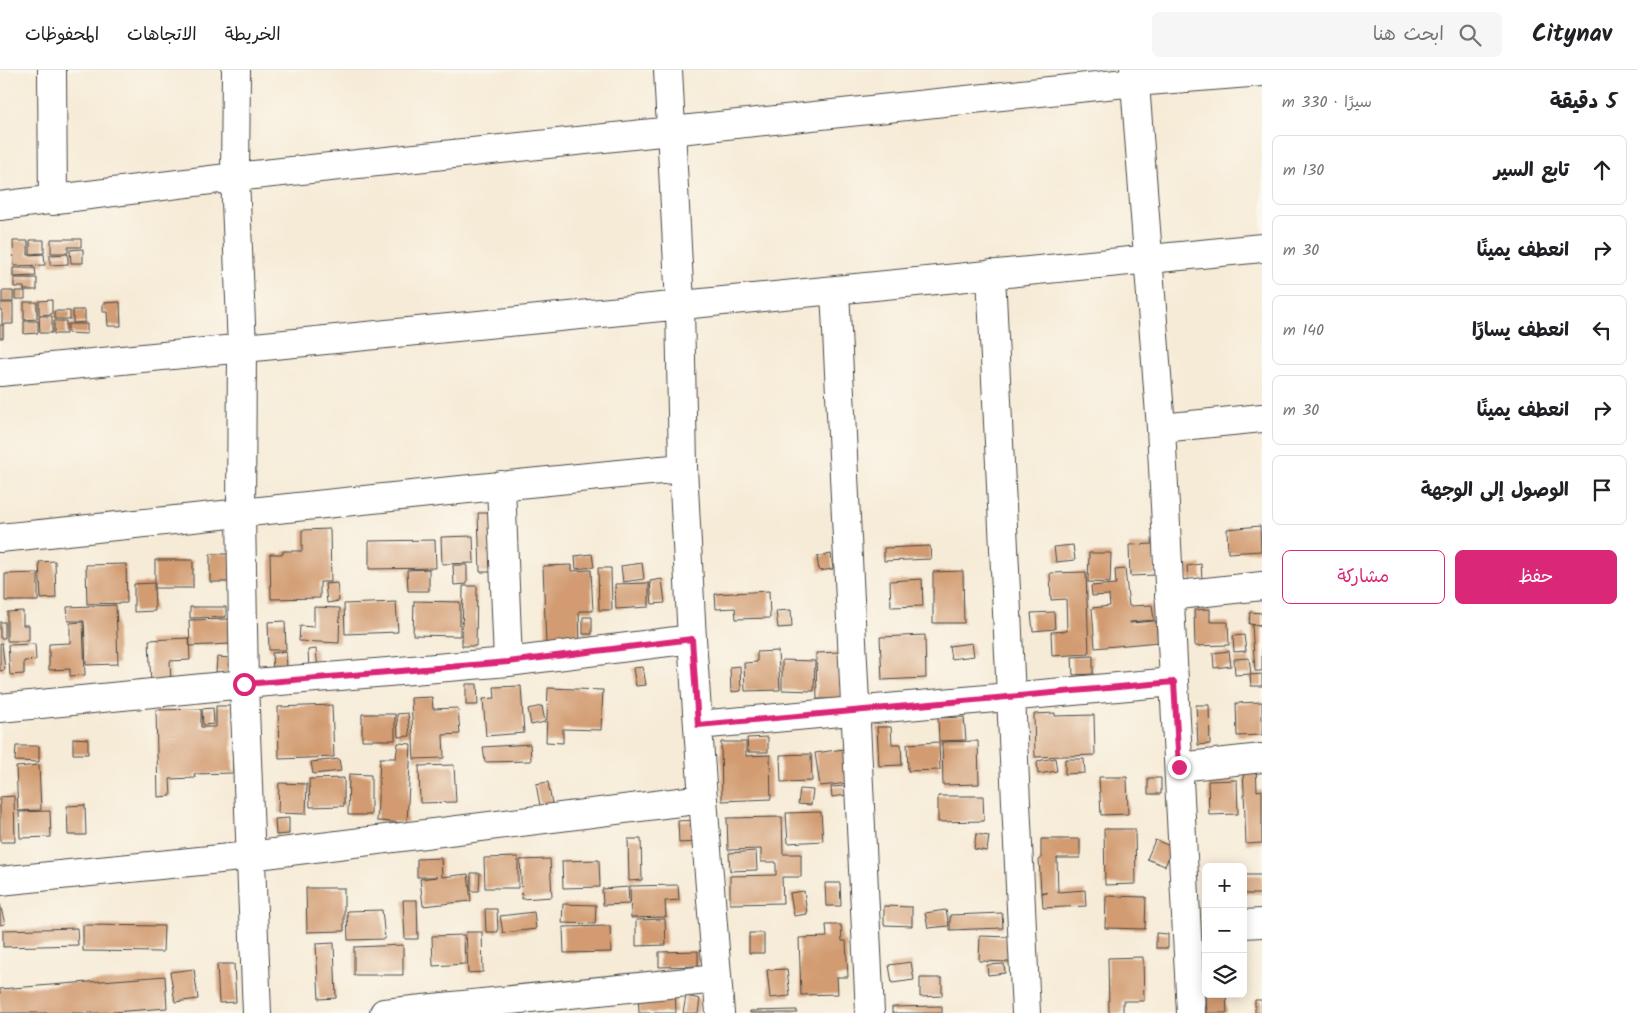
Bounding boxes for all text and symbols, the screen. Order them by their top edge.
search box [1152,12,1502,57]
text: Citynav [1532,15,1612,54]
text: ابحث هنا [1373,20,1444,50]
text: المحفوظات [25,21,99,50]
text: الاتجاهات [127,21,197,50]
text: الخريطة [225,21,281,50]
icon: search [1456,21,1484,49]
text: 5 دقيقة [1550,86,1617,119]
text: سيرًا · 330 m [1282,90,1372,115]
text: تابع السير [1494,156,1569,186]
icon: ahead [1588,156,1616,184]
text: 130 m [1283,158,1324,183]
text: انعطف يمينًا [1477,236,1569,266]
icon: right [1588,236,1616,264]
text: 30 m [1283,238,1319,263]
text: انعطف يسارًا [1472,316,1569,346]
icon: left [1588,316,1616,344]
text: 140 m [1283,318,1324,343]
text: انعطف يمينًا [1477,396,1569,426]
icon: right [1588,396,1616,424]
text: 30 m [1283,398,1319,423]
text: الوصول إلى الوجهة [1421,476,1569,506]
icon: arrive [1588,476,1616,504]
button: مشاركة [1282,550,1445,604]
button: حفظ [1455,550,1617,604]
route start [233,673,256,696]
route end [1168,756,1191,779]
map controls [1202,863,1247,998]
button: + [1202,863,1247,908]
button: − [1202,908,1247,953]
button: layers [1202,953,1247,998]

